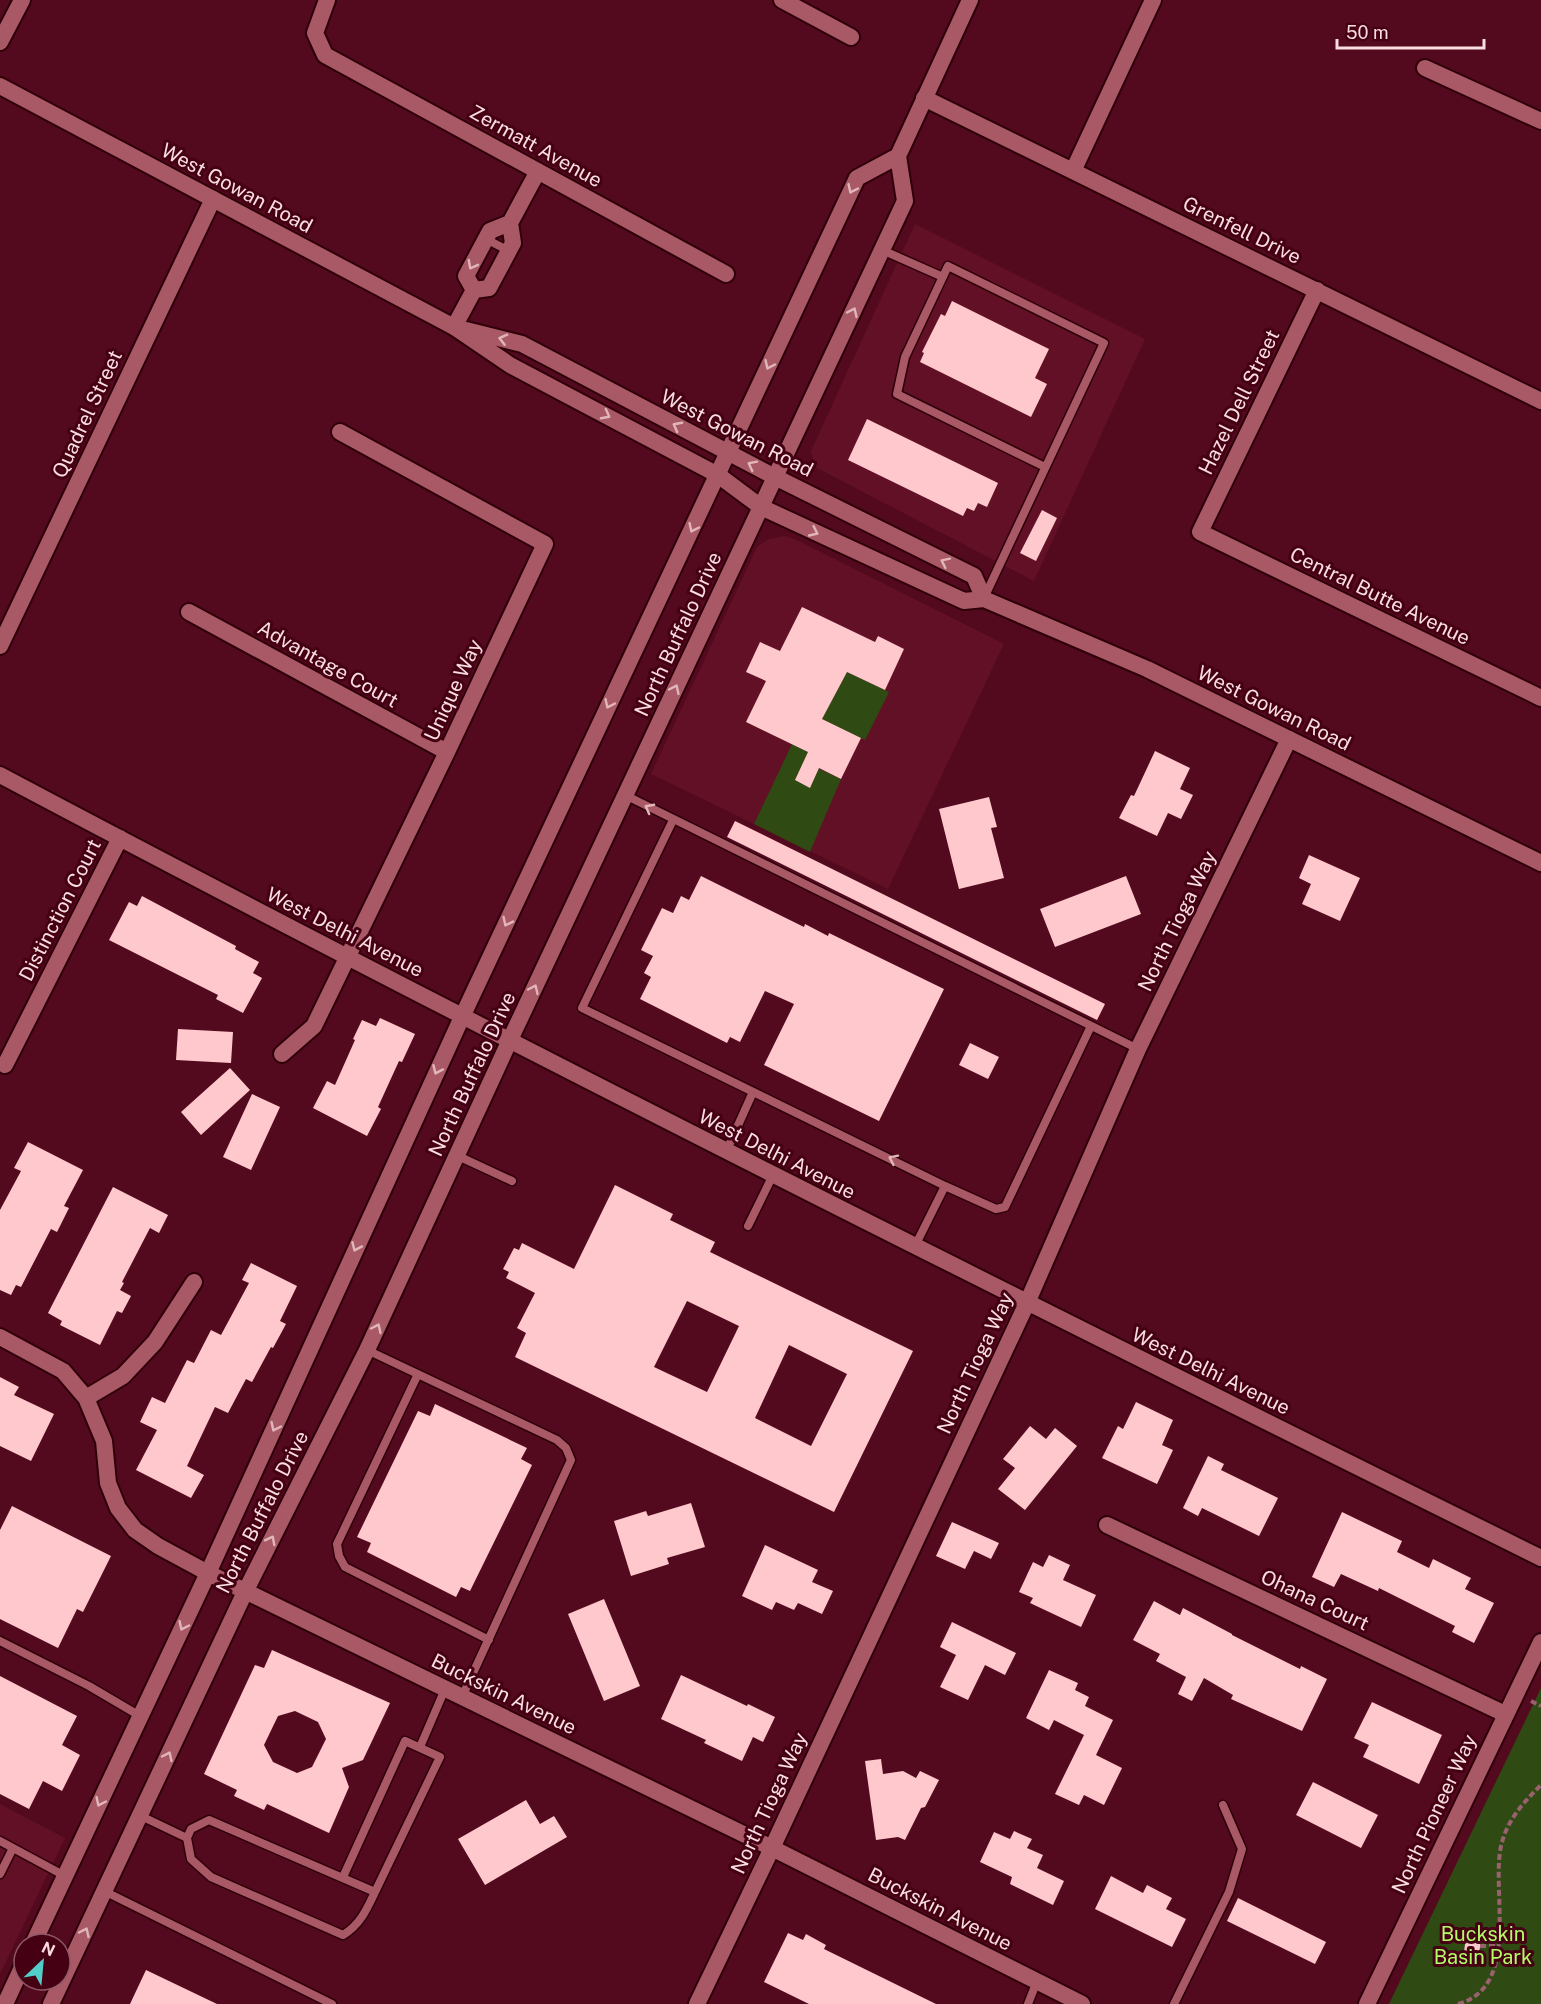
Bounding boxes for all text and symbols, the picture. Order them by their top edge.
scale bar [1337,12,1484,50]
text: 50 m [1346,22,1389,43]
street label: Zermatt Avenue [466,100,606,192]
street label: West Gowan Road [157,138,317,238]
one-way arrow [847,182,859,193]
street label: Grenfell Drive [1179,191,1305,269]
one-way arrow [468,258,479,269]
one-way arrow [846,308,858,319]
street label: Hazel Dell Street [1194,326,1284,478]
one-way arrow [498,334,508,347]
street label: Quadrel Street [47,346,127,482]
one-way arrow [765,359,777,370]
street label: West Gowan Road [657,384,817,482]
one-way arrow [599,408,610,420]
one-way arrow [672,421,683,433]
one-way arrow [747,461,758,472]
one-way arrow [688,521,700,532]
one-way arrow [808,524,819,536]
street label: Central Butte Avenue [1286,542,1474,650]
street label: North Buffalo Drive [629,548,727,720]
one-way arrow [940,557,951,569]
street label: Advantage Court [254,615,402,713]
street label: Unique Way [419,635,487,745]
street label: West Gowan Road [1193,660,1355,756]
one-way arrow [668,685,680,696]
one-way arrow [605,698,617,709]
one-way arrow [645,804,655,815]
street label: Distinction Court [14,835,106,985]
street label: North Tioga Way [1133,847,1222,995]
street label: West Delhi Avenue [262,882,428,982]
one-way arrow [502,915,514,926]
one-way arrow [527,984,539,995]
street label: North Buffalo Drive [423,988,521,1160]
one-way arrow [433,1063,445,1074]
street label: West Delhi Avenue [694,1104,860,1204]
one-way arrow [888,1155,899,1167]
one-way arrow [352,1241,364,1252]
street label: North Tioga Way [932,1288,1018,1438]
street label: West Delhi Avenue [1128,1322,1294,1420]
one-way arrow [370,1323,382,1334]
one-way arrow [270,1420,282,1431]
street label: North Buffalo Drive [211,1427,313,1597]
one-way arrow [264,1535,276,1546]
street label: Ohana Court [1257,1564,1373,1636]
one-way arrow [178,1619,190,1630]
street label: Buckskin Avenue [428,1649,580,1739]
street label: North Tioga Way [726,1728,812,1878]
street label: North Pioneer Way [1387,1730,1482,1897]
one-way arrow [161,1751,173,1762]
one-way arrow [96,1796,108,1807]
street label: Buckskin Avenue [864,1862,1016,1956]
park label: Buckskin Basin Park [1434,1922,1532,1969]
one-way arrow [78,1928,90,1939]
north arrow [12,1932,72,1992]
text: N [39,1938,58,1960]

